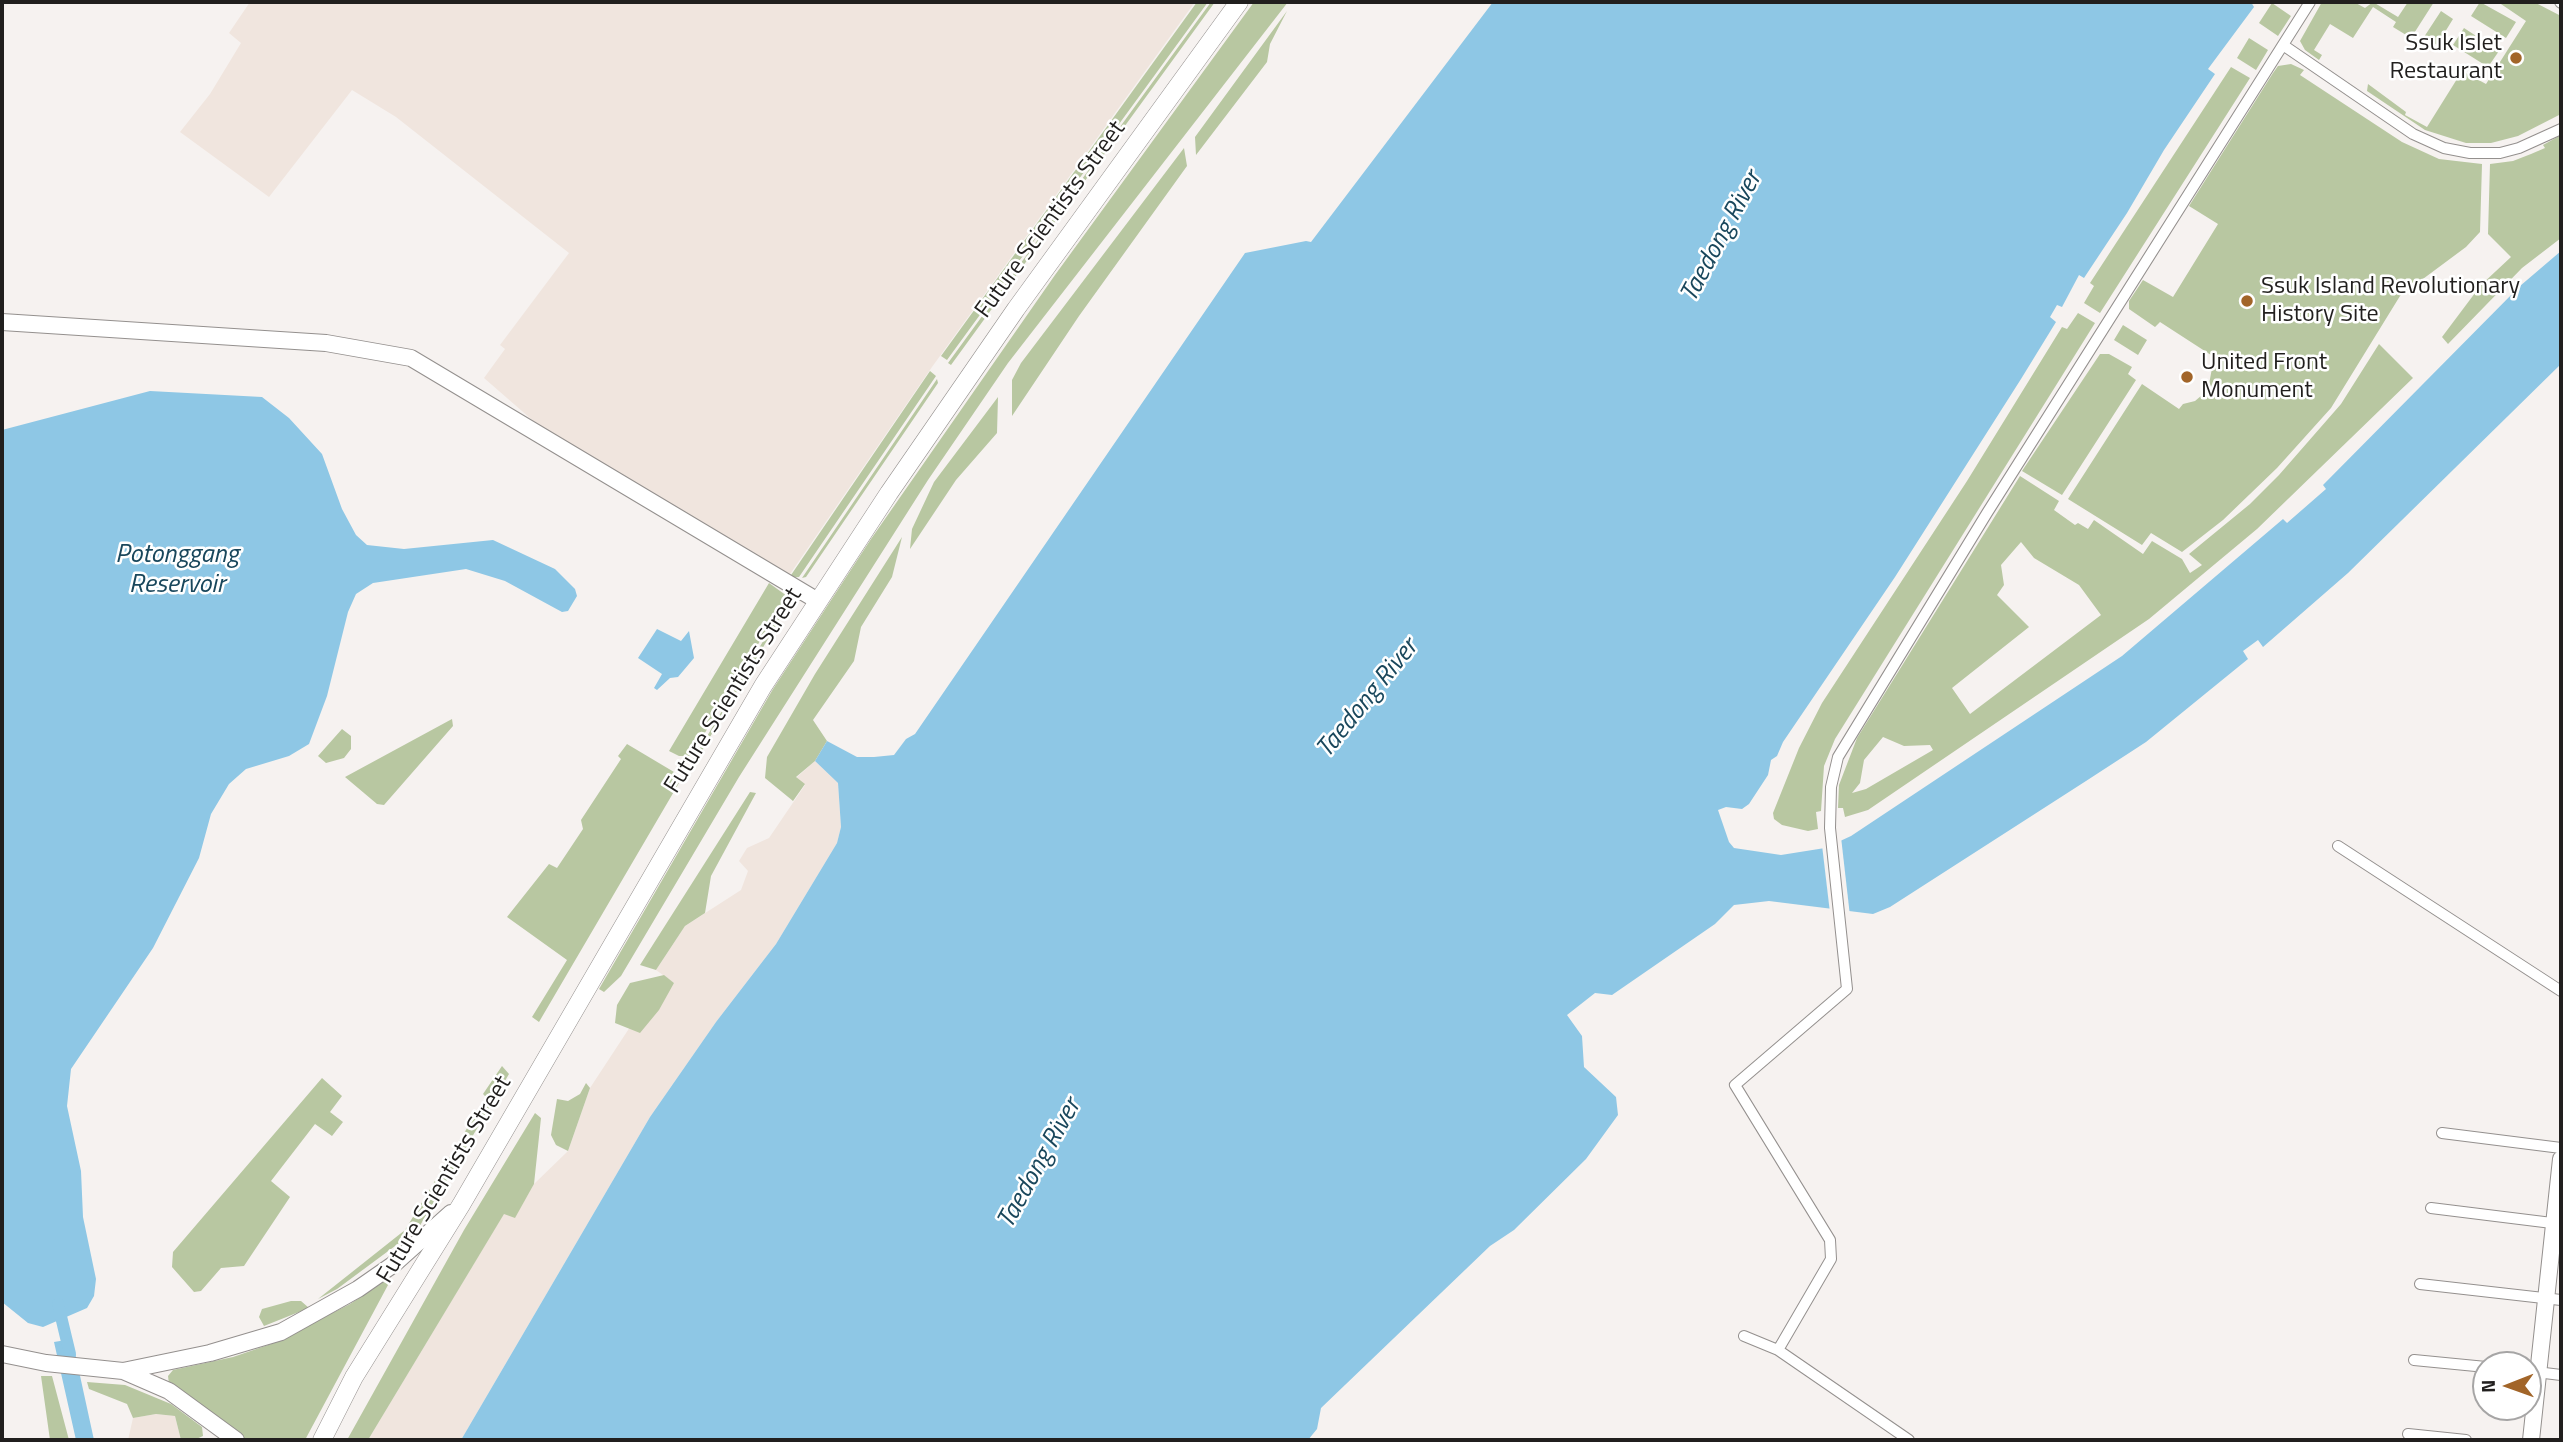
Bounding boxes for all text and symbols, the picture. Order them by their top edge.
place label: Ssuk Islet Restaurant [2389,30,2502,86]
marker: Ssuk Islet Restaurant [2508,50,2524,66]
street label: Future Scientists Street [970,116,1132,324]
water label: Taedong River [1675,166,1769,308]
place label: Ssuk Island Revolutionary History Site [2261,273,2520,329]
marker: Ssuk Island Revolutionary History Site [2239,293,2255,309]
place label: United Front Monument [2201,349,2327,405]
marker: United Front Monument [2179,369,2195,385]
water label: Potonggang Reservoir [115,540,239,602]
street label: Future Scientists Street [659,583,809,799]
water label: Taedong River [1311,633,1425,765]
street label: Future Scientists Street [372,1071,518,1289]
water label: Taedong River [992,1094,1088,1234]
north arrow [2472,1351,2542,1421]
text: N [2473,1380,2502,1393]

